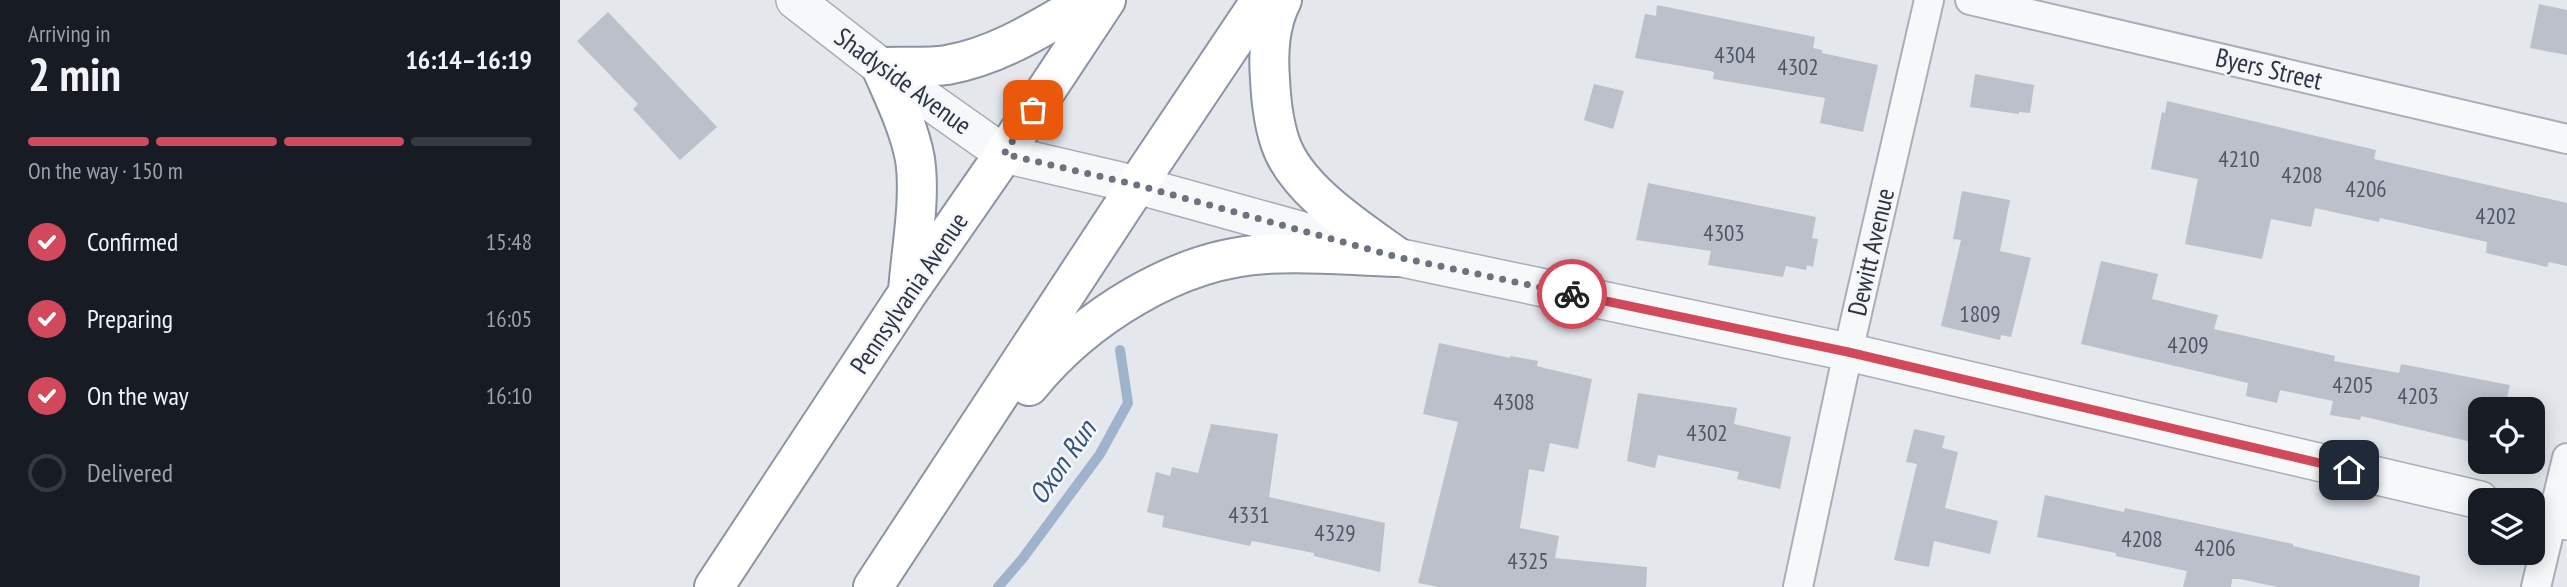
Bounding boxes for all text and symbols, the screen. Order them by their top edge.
text: Arriving in [28,19,110,48]
street label: Shadyside Avenue [828,20,978,141]
house number: 4304 [1714,40,1756,69]
street label: Byers Street [2213,40,2325,97]
text: 16:14–16:19 [405,43,532,76]
text: 2 min [28,44,121,104]
house number: 4302 [1777,52,1819,81]
pin [1003,80,1063,140]
icon: bag [1014,91,1052,129]
house number: 4210 [2218,144,2260,173]
text: On the way · 150 m [28,156,183,185]
house number: 4208 [2281,160,2323,189]
house number: 4206 [2345,174,2387,203]
street label: Dewitt Avenue [1840,185,1901,319]
house number: 4202 [2475,201,2517,230]
street label: Pennsylvania Avenue [842,206,975,380]
house number: 4303 [1703,218,1745,247]
icon: check [28,223,66,261]
text: Confirmed [87,225,178,258]
text: 15:48 [486,227,532,256]
courier [1537,259,1607,329]
icon: bike [1553,275,1591,313]
house number: 1809 [1959,299,2001,328]
icon: check [28,300,66,338]
text: Preparing [87,302,173,335]
text: 16:05 [486,304,532,333]
house number: 4209 [2167,330,2209,359]
house number: 4205 [2332,370,2374,399]
icon: check [28,377,66,415]
text: On the way [87,379,189,412]
text: 16:10 [486,381,532,410]
house number: 4203 [2397,381,2439,410]
house number: 4308 [1493,387,1535,416]
map controls [2468,397,2545,565]
button: locate [2468,397,2545,474]
water label: Oxon Run [1020,411,1105,511]
house number: 4302 [1686,418,1728,447]
pin [2319,440,2379,500]
icon: home [2330,451,2368,489]
text: Delivered [87,456,173,489]
button: layers [2468,488,2545,565]
house number: 4331 [1228,500,1270,529]
house number: 4329 [1314,518,1356,547]
house number: 4208 [2121,524,2163,553]
house number: 4206 [2194,533,2236,562]
house number: 4325 [1507,546,1549,575]

